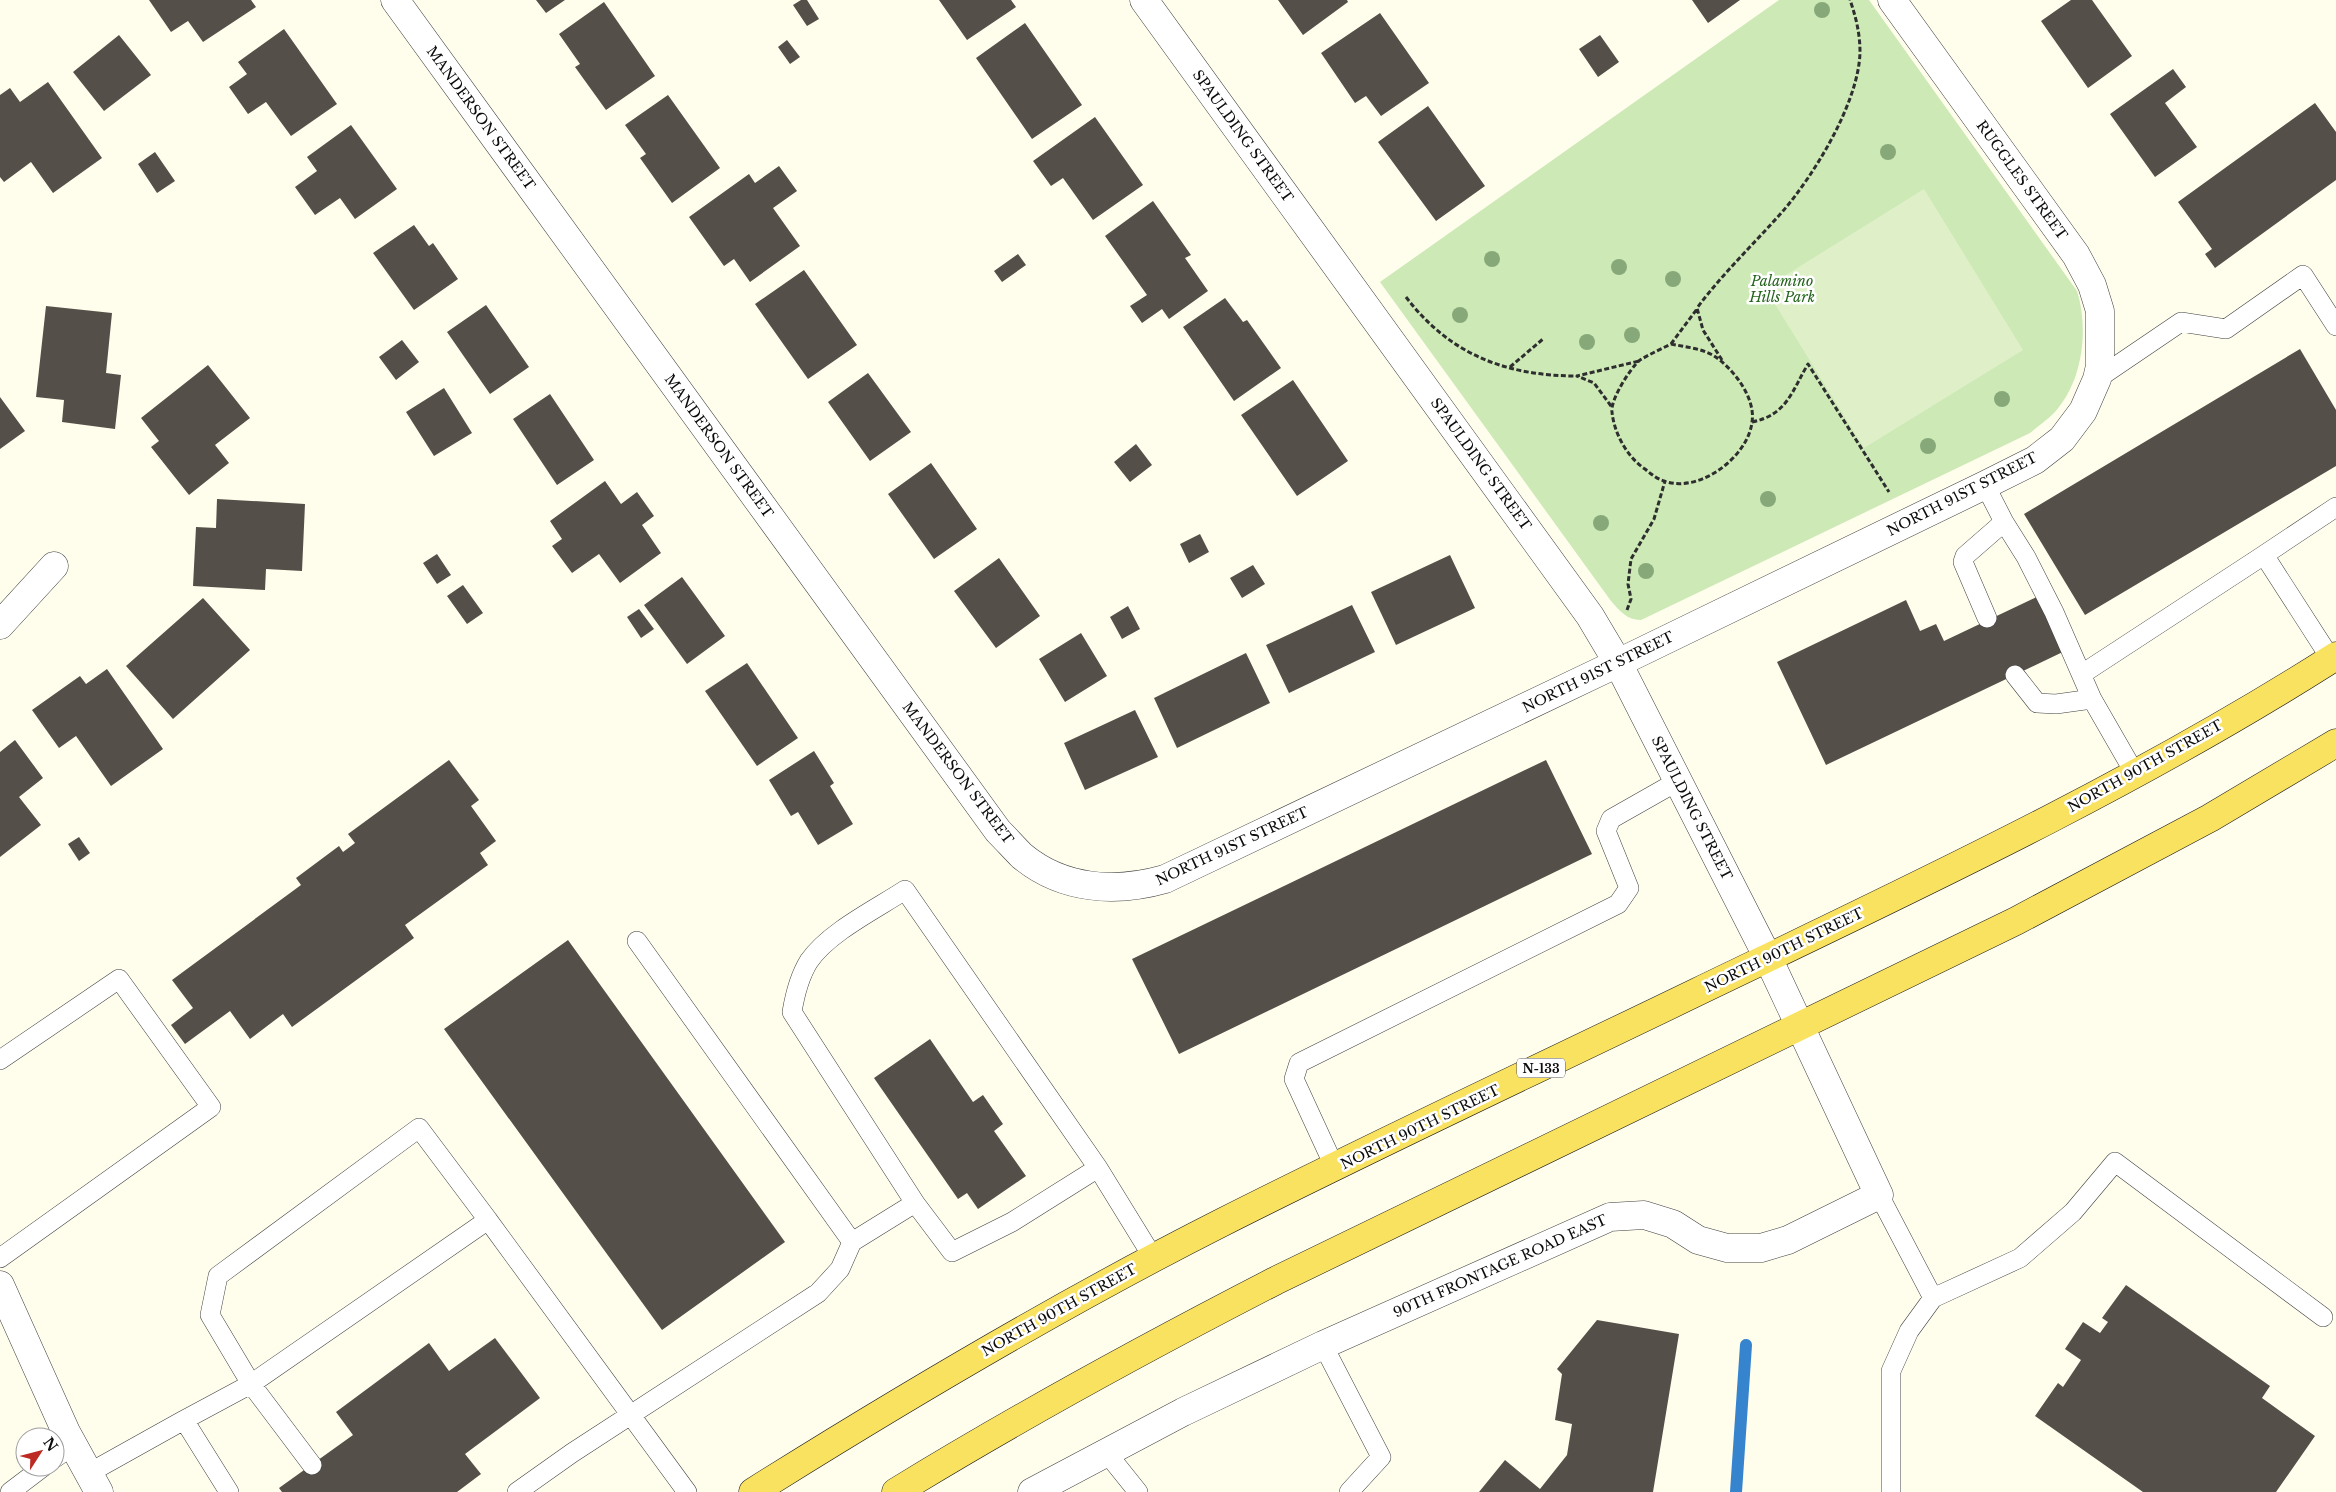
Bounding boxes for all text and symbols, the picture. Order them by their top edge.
street label: MANDERSON STREET [423,42,539,194]
street label: SPAULDING STREET [1189,66,1297,206]
street label: RUGGLES STREET [1973,117,2071,243]
park label: Palamino Hills Park [1748,272,1815,306]
street label: MANDERSON STREET [661,370,777,522]
street label: SPAULDING STREET [1427,394,1535,534]
street label: NORTH 91ST STREET [1884,448,2040,540]
street label: NORTH 91ST STREET [1519,627,1677,717]
street label: MANDERSON STREET [899,698,1017,848]
street label: NORTH 90TH STREET [2064,716,2226,816]
street label: SPAULDING STREET [1648,733,1736,883]
street label: NORTH 91ST STREET [1153,803,1311,889]
street label: NORTH 90TH STREET [1702,904,1866,996]
road number: N-133 [1517,1058,1565,1078]
street label: NORTH 90TH STREET [1338,1081,1502,1173]
street label: 90TH FRONTAGE ROAD EAST [1390,1211,1610,1321]
street label: NORTH 90TH STREET [978,1260,1140,1360]
north arrow [15,1427,65,1477]
text: N [39,1434,62,1455]

